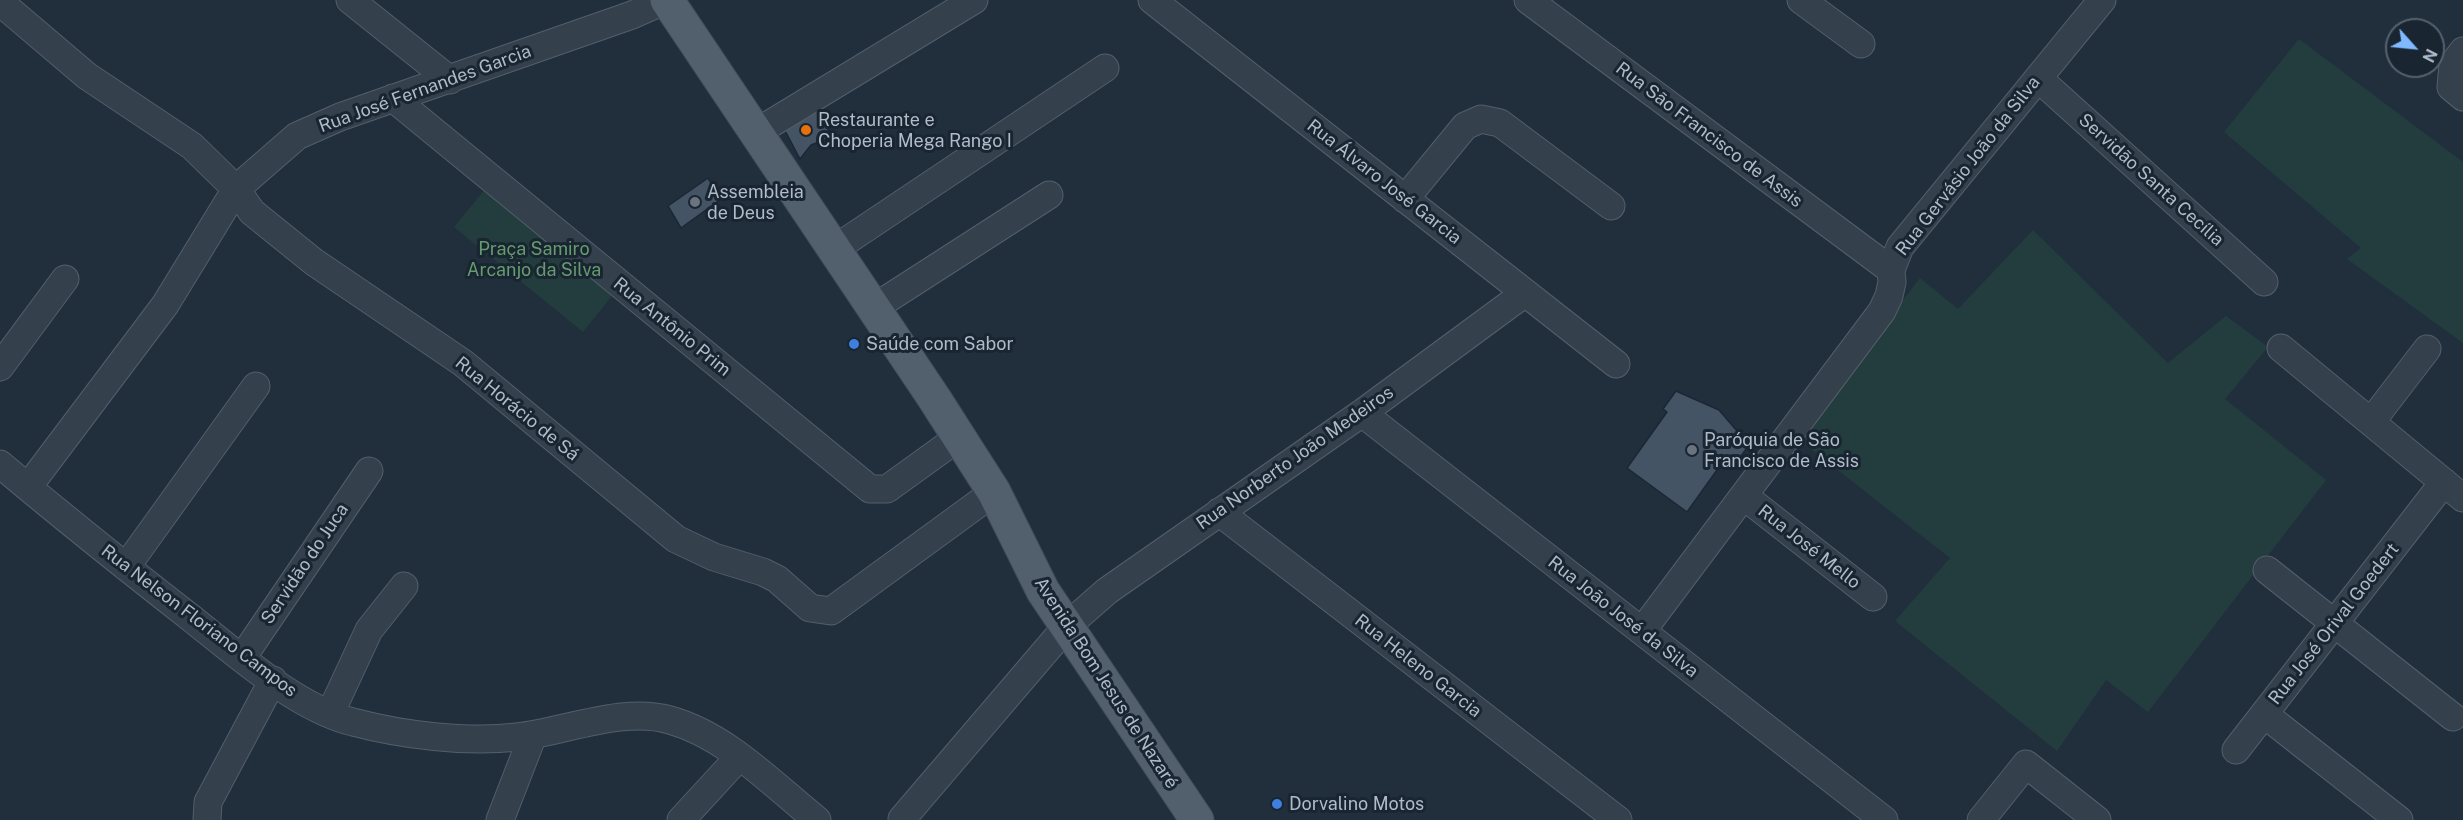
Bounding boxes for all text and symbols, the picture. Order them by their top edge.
north arrow [2385,18,2445,78]
street label: Rua José Fernandes Garcia [316,40,534,138]
text: N [2418,46,2441,65]
street label: Rua São Francisco de Assis [1611,58,1807,212]
street label: Rua Gervásio João da Silva [1891,72,2045,260]
place label: Restaurante e Choperia Mega Rango I [818,109,1012,152]
street label: Servidão Santa Cecília [2074,109,2228,251]
street label: Rua Álvaro José Garcia [1303,115,1465,249]
marker: Restaurante e Choperia Mega Rango I [799,123,813,137]
place label: Assembleia de Deus [707,181,804,224]
marker: Assembleia de Deus [688,195,702,209]
park label: Praça Samiro Arcanjo da Silva [467,238,601,280]
street label: Rua Antônio Prim [609,273,735,381]
place label: Saúde com Sabor [866,333,1013,355]
marker: Saúde com Sabor [847,337,861,351]
street label: Rua Horácio de Sá [451,352,583,466]
street label: Rua Norberto João Medeiros [1192,382,1398,534]
place label: Paróquia de São Francisco de Assis [1704,429,1859,472]
marker: Paróquia de São Francisco de Assis [1685,443,1699,457]
street label: Servidão do Juca [257,500,353,628]
street label: Rua José Mello [1754,500,1864,594]
street label: Rua José Orival Goedert [2264,539,2404,709]
street label: Rua Nelson Floriano Campos [97,540,301,702]
street label: Rua João José da Silva [1544,552,1702,682]
street label: Avenida Bom Jesus de Nazaré [1030,573,1182,793]
street label: Rua Heleno Garcia [1350,610,1486,722]
place label: Dorvalino Motos [1289,793,1424,815]
marker: Dorvalino Motos [1270,797,1284,811]

